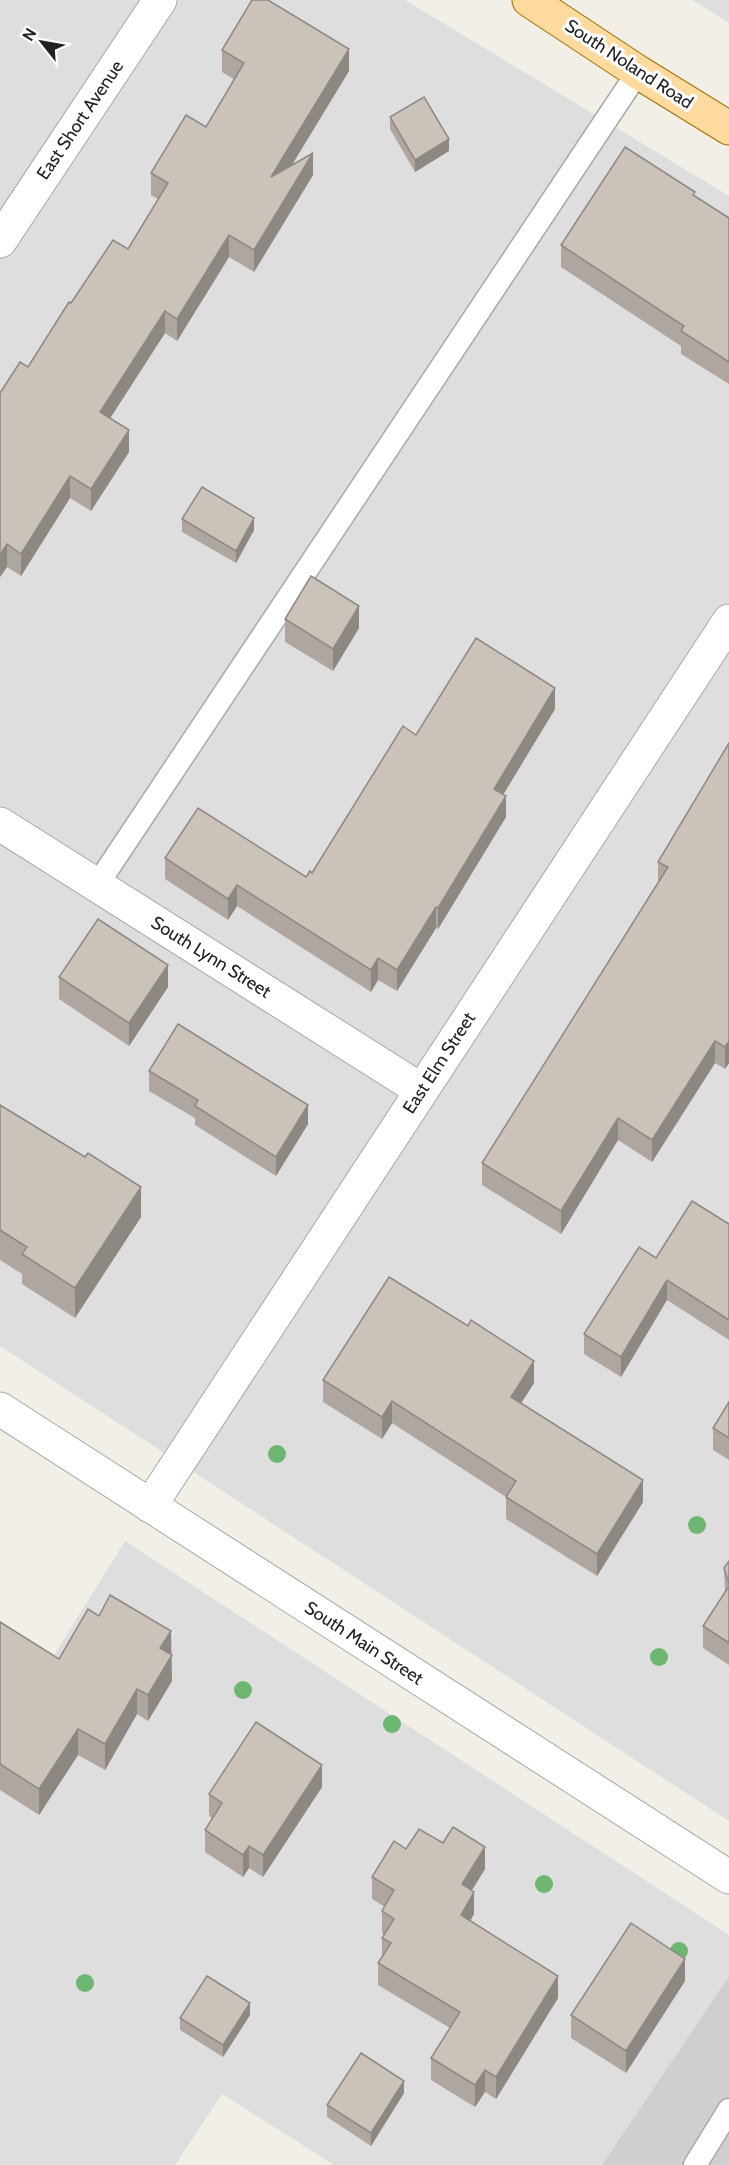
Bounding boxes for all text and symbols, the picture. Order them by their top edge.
north arrow [12,12,72,72]
street label: South Noland Road [561,14,697,114]
text: N [19,25,41,44]
street label: East Short Avenue [32,56,128,184]
street label: South Lynn Street [147,911,275,1003]
street label: East Elm Street [398,1008,480,1118]
street label: South Main Street [301,1596,427,1690]

